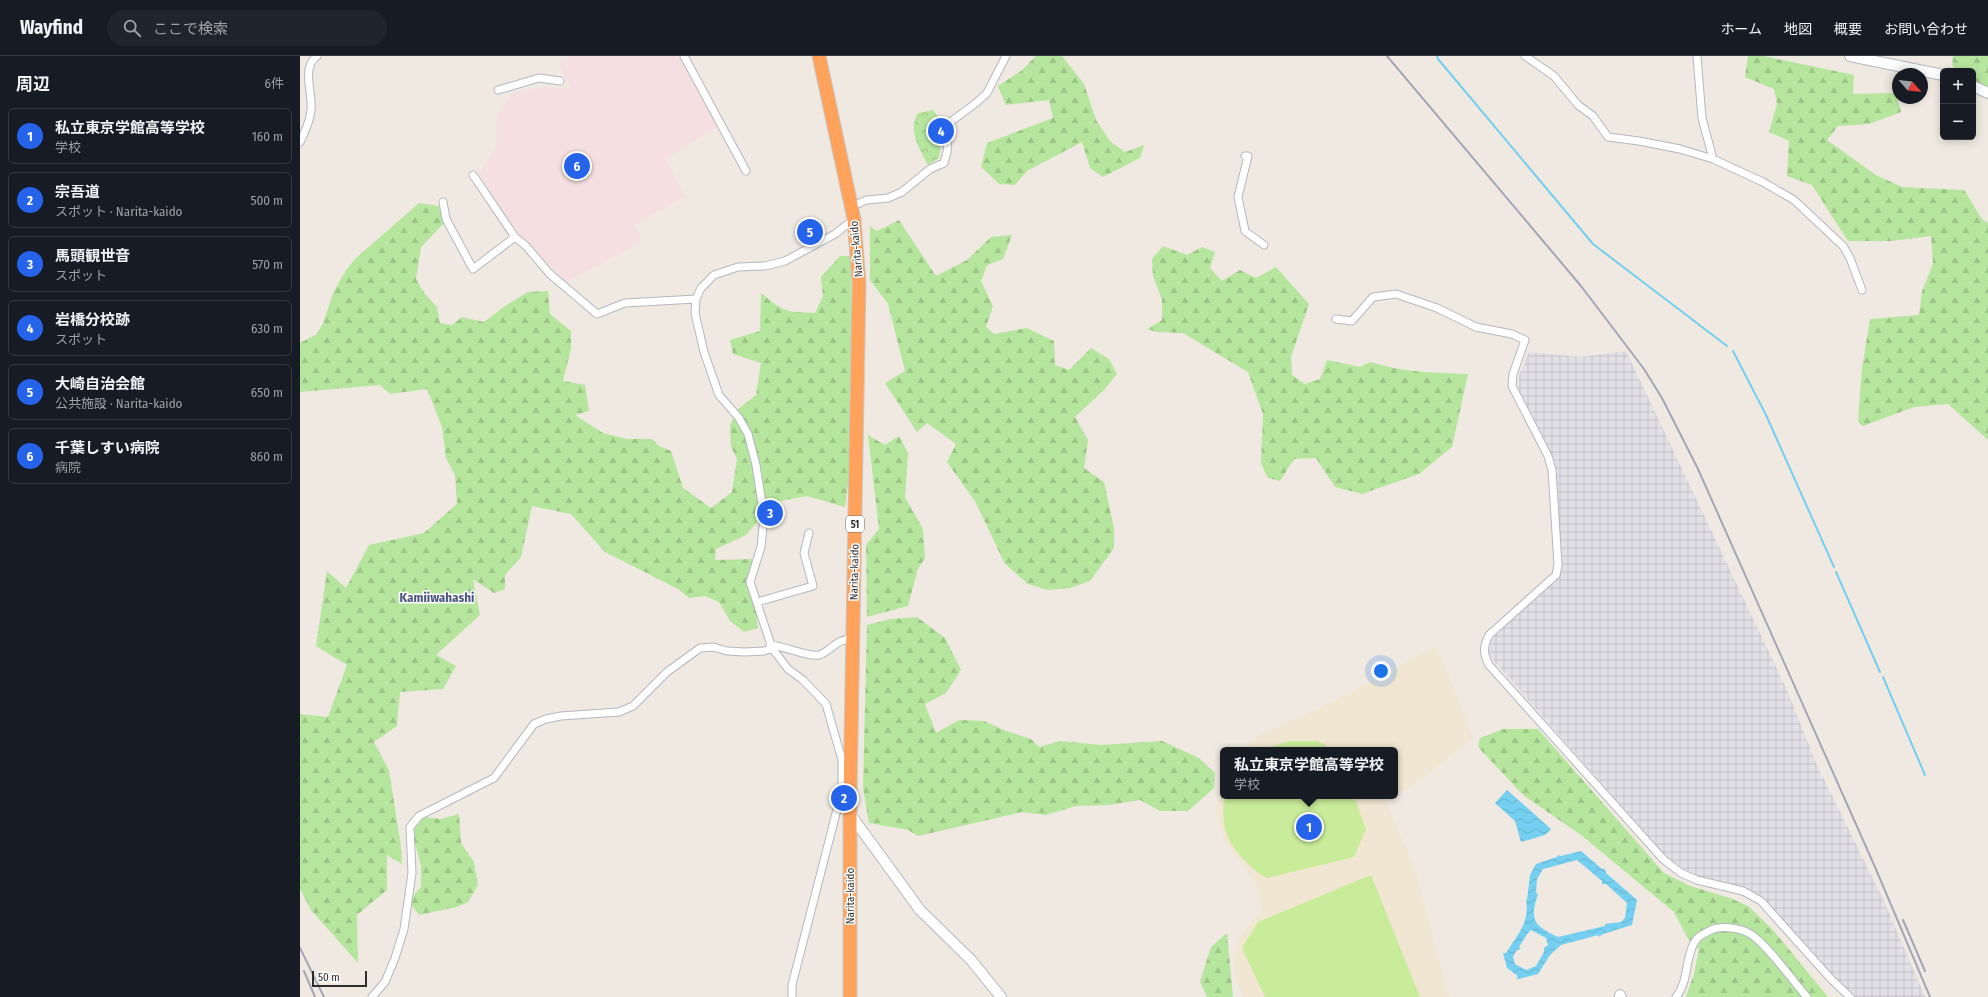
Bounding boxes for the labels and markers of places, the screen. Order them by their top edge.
pin: 4 [928,116,954,146]
pin: 6 [564,151,590,181]
pin: 5 [797,217,823,247]
pin: 3 [757,498,783,528]
pin: 2 [831,783,857,813]
pin: 1 [1296,812,1322,842]

